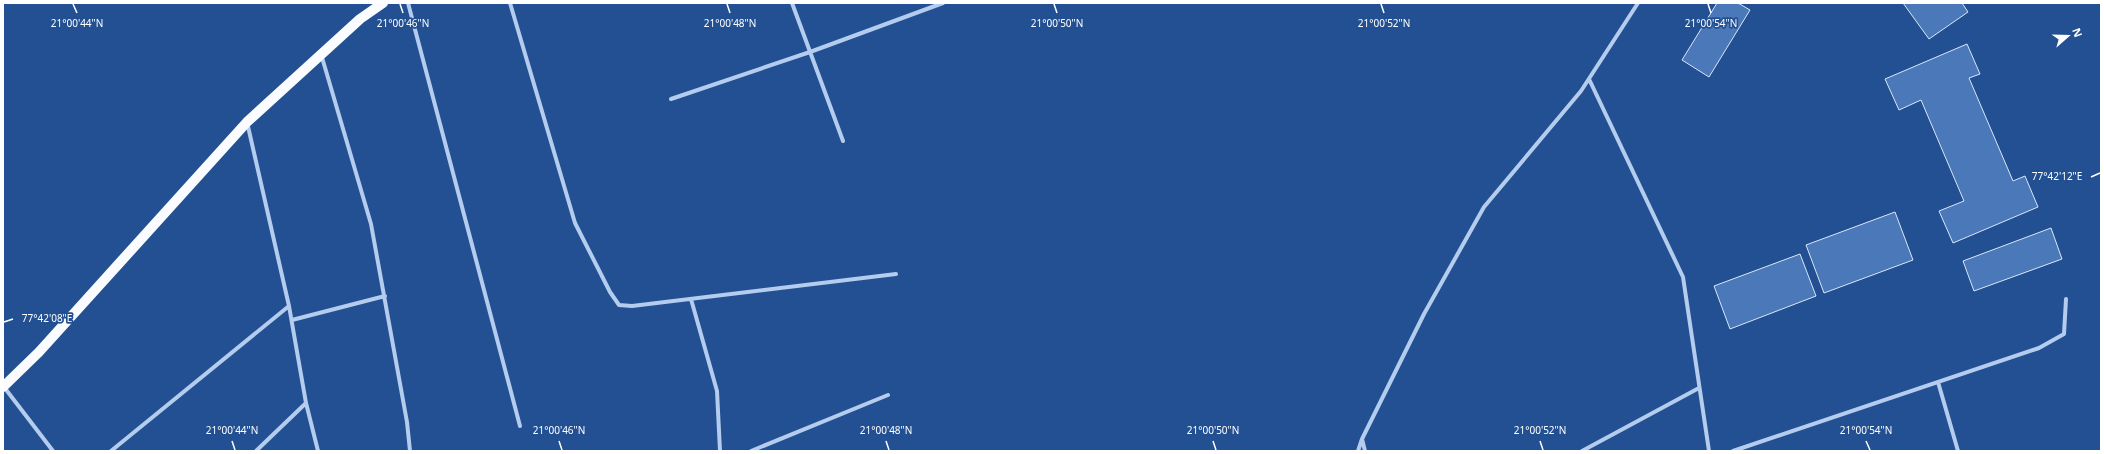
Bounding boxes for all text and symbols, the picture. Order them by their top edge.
text: 21°00'44"N [51,16,103,30]
text: 21°00'46"N [377,16,429,30]
text: 21°00'48"N [704,16,756,30]
text: 21°00'50"N [1031,16,1083,30]
text: 21°00'52"N [1358,16,1410,30]
text: 21°00'54"N [1685,16,1737,30]
north arrow [2048,16,2088,56]
text: N [2069,26,2086,39]
text: 77°42'12"E [2032,169,2082,183]
text: 77°42'08"E [22,311,72,325]
text: 21°00'44"N [206,423,258,437]
text: 21°00'46"N [533,423,585,437]
text: 21°00'48"N [860,423,912,437]
text: 21°00'50"N [1187,423,1239,437]
text: 21°00'52"N [1514,423,1566,437]
text: 21°00'54"N [1840,423,1892,437]

